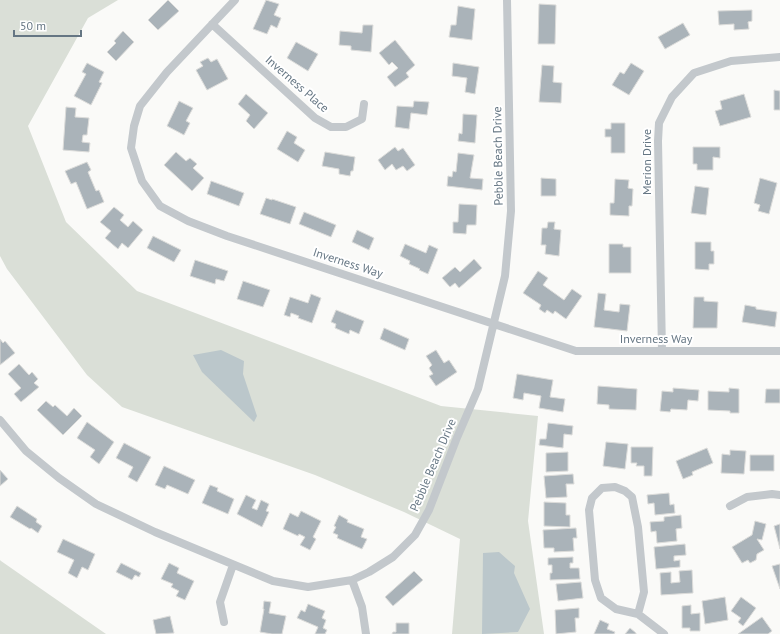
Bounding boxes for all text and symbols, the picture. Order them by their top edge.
scale bar [14,12,81,38]
text: 50 m [20,18,46,33]
street label: Inverness Place [263,52,332,115]
street label: Pebble Beach Drive [489,106,506,206]
street label: Merion Drive [639,129,654,195]
street label: Inverness Way [311,244,385,281]
street label: Inverness Way [620,331,693,346]
street label: Pebble Beach Drive [406,416,459,513]

